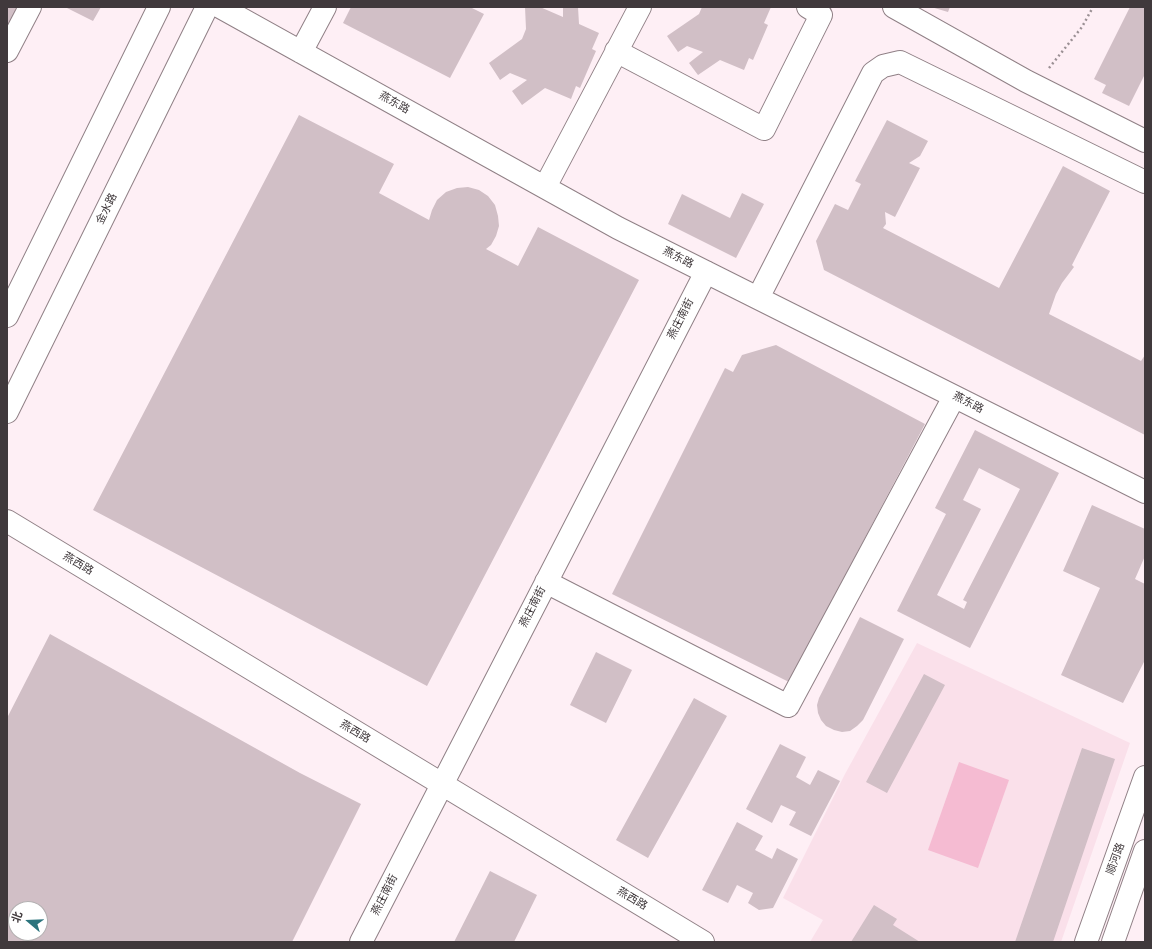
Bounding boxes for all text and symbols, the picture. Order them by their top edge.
street label: 燕东路 [376,89,412,117]
street label: 金水路 [94,191,120,227]
street label: 燕东路 [660,245,696,271]
street label: 燕庄南街 [665,296,697,342]
street label: 燕东路 [950,390,986,416]
street label: 燕西路 [60,550,96,578]
street label: 燕庄南街 [517,584,549,630]
street label: 燕西路 [337,718,373,746]
street label: 顺河路 [1104,841,1128,877]
street label: 燕庄南街 [369,872,401,918]
street label: 燕西路 [614,885,650,913]
north arrow [8,901,48,941]
text: 北 [9,910,25,925]

